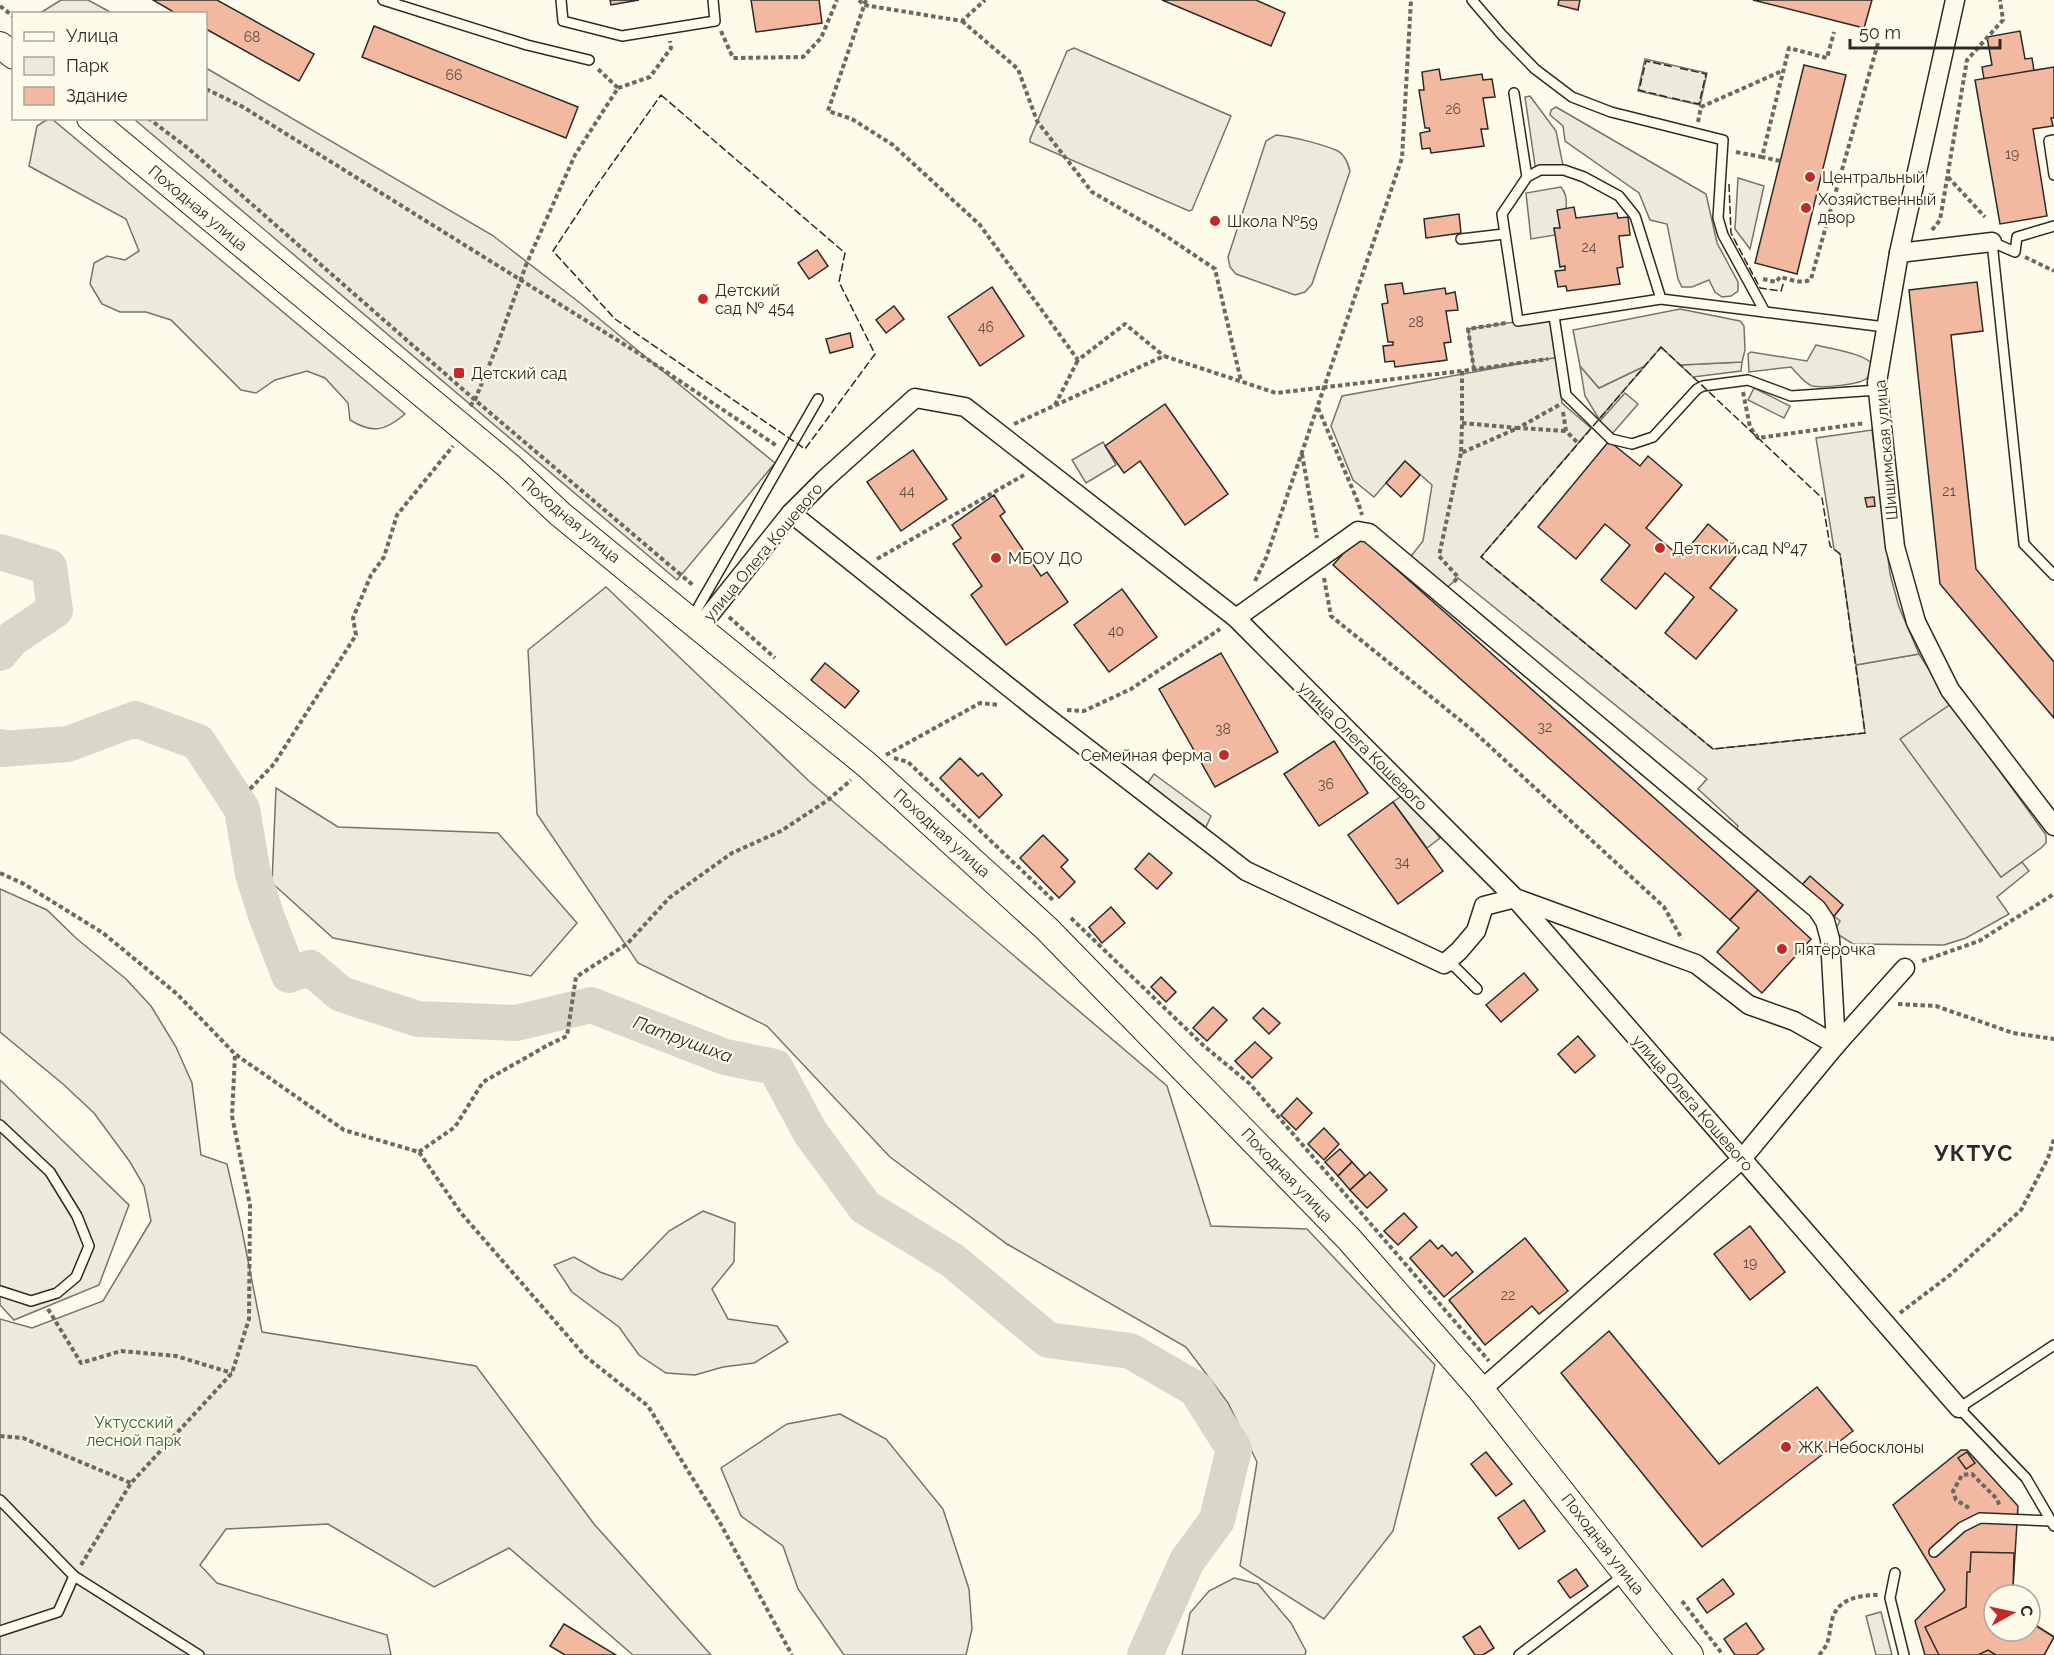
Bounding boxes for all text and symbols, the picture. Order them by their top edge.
legend [12,12,207,120]
scale bar [1850,12,2000,50]
text: 50 m [1859,22,1901,43]
text: Улица [66,25,118,46]
house number: 68 [244,29,260,45]
text: Парк [66,55,109,76]
house number: 66 [446,67,462,83]
text: Здание [66,85,128,106]
house number: 26 [1445,101,1461,117]
house number: 19 [2005,146,2019,162]
street label: Походная улица [145,161,251,255]
place label: Центральный [1822,168,1925,187]
marker: Центральный [1803,170,1817,184]
place label: Хозяйственный двор [1818,190,1936,227]
marker: Хозяйственный двор [1799,201,1813,215]
place label: Школа №59 [1227,212,1318,231]
marker: Школа №59 [1208,214,1222,228]
house number: 24 [1582,239,1597,255]
place label: Детский сад № 454 [715,281,795,318]
marker: Детский сад № 454 [696,292,710,306]
house number: 28 [1408,314,1424,330]
house number: 46 [978,319,994,335]
place label: Детский сад [471,364,567,383]
marker: Детский сад [452,366,466,380]
street label: Шишимская улица [1870,379,1902,521]
street label: Походная улица [518,473,624,567]
street label: улица Олега Кошевого [700,479,826,625]
house number: 44 [899,483,915,499]
house number: 21 [1942,483,1956,499]
place label: Детский сад №47 [1672,539,1808,558]
marker: Детский сад №47 [1653,541,1667,555]
place label: МБОУ ДО [1008,549,1082,568]
marker: МБОУ ДО [989,551,1003,565]
house number: 40 [1108,623,1124,639]
street label: улица Олега Кошевого [1295,678,1431,814]
house number: 32 [1538,719,1552,735]
house number: 38 [1215,721,1231,737]
place label: Семейная ферма [1081,746,1212,765]
marker: Семейная ферма [1217,748,1231,762]
house number: 36 [1318,776,1334,792]
street label: Походная улица [890,785,994,881]
house number: 34 [1394,854,1410,870]
place label: Пятёрочка [1794,940,1875,959]
marker: Пятёрочка [1775,942,1789,956]
water label: Патрушиха [631,1011,736,1067]
street label: улица Олега Кошевого [1629,1031,1757,1175]
street label: Походная улица [1237,1124,1337,1226]
district label: УКТУС [1933,1140,2014,1166]
house number: 19 [1743,1255,1757,1271]
house number: 22 [1501,1287,1515,1303]
park label: Уктусский лесной парк [86,1413,182,1450]
place label: ЖК Небосклоны [1798,1438,1924,1457]
marker: ЖК Небосклоны [1779,1440,1793,1454]
street label: Походная улица [1558,1490,1648,1598]
north arrow [1982,1583,2042,1643]
text: С [2016,1604,2037,1618]

